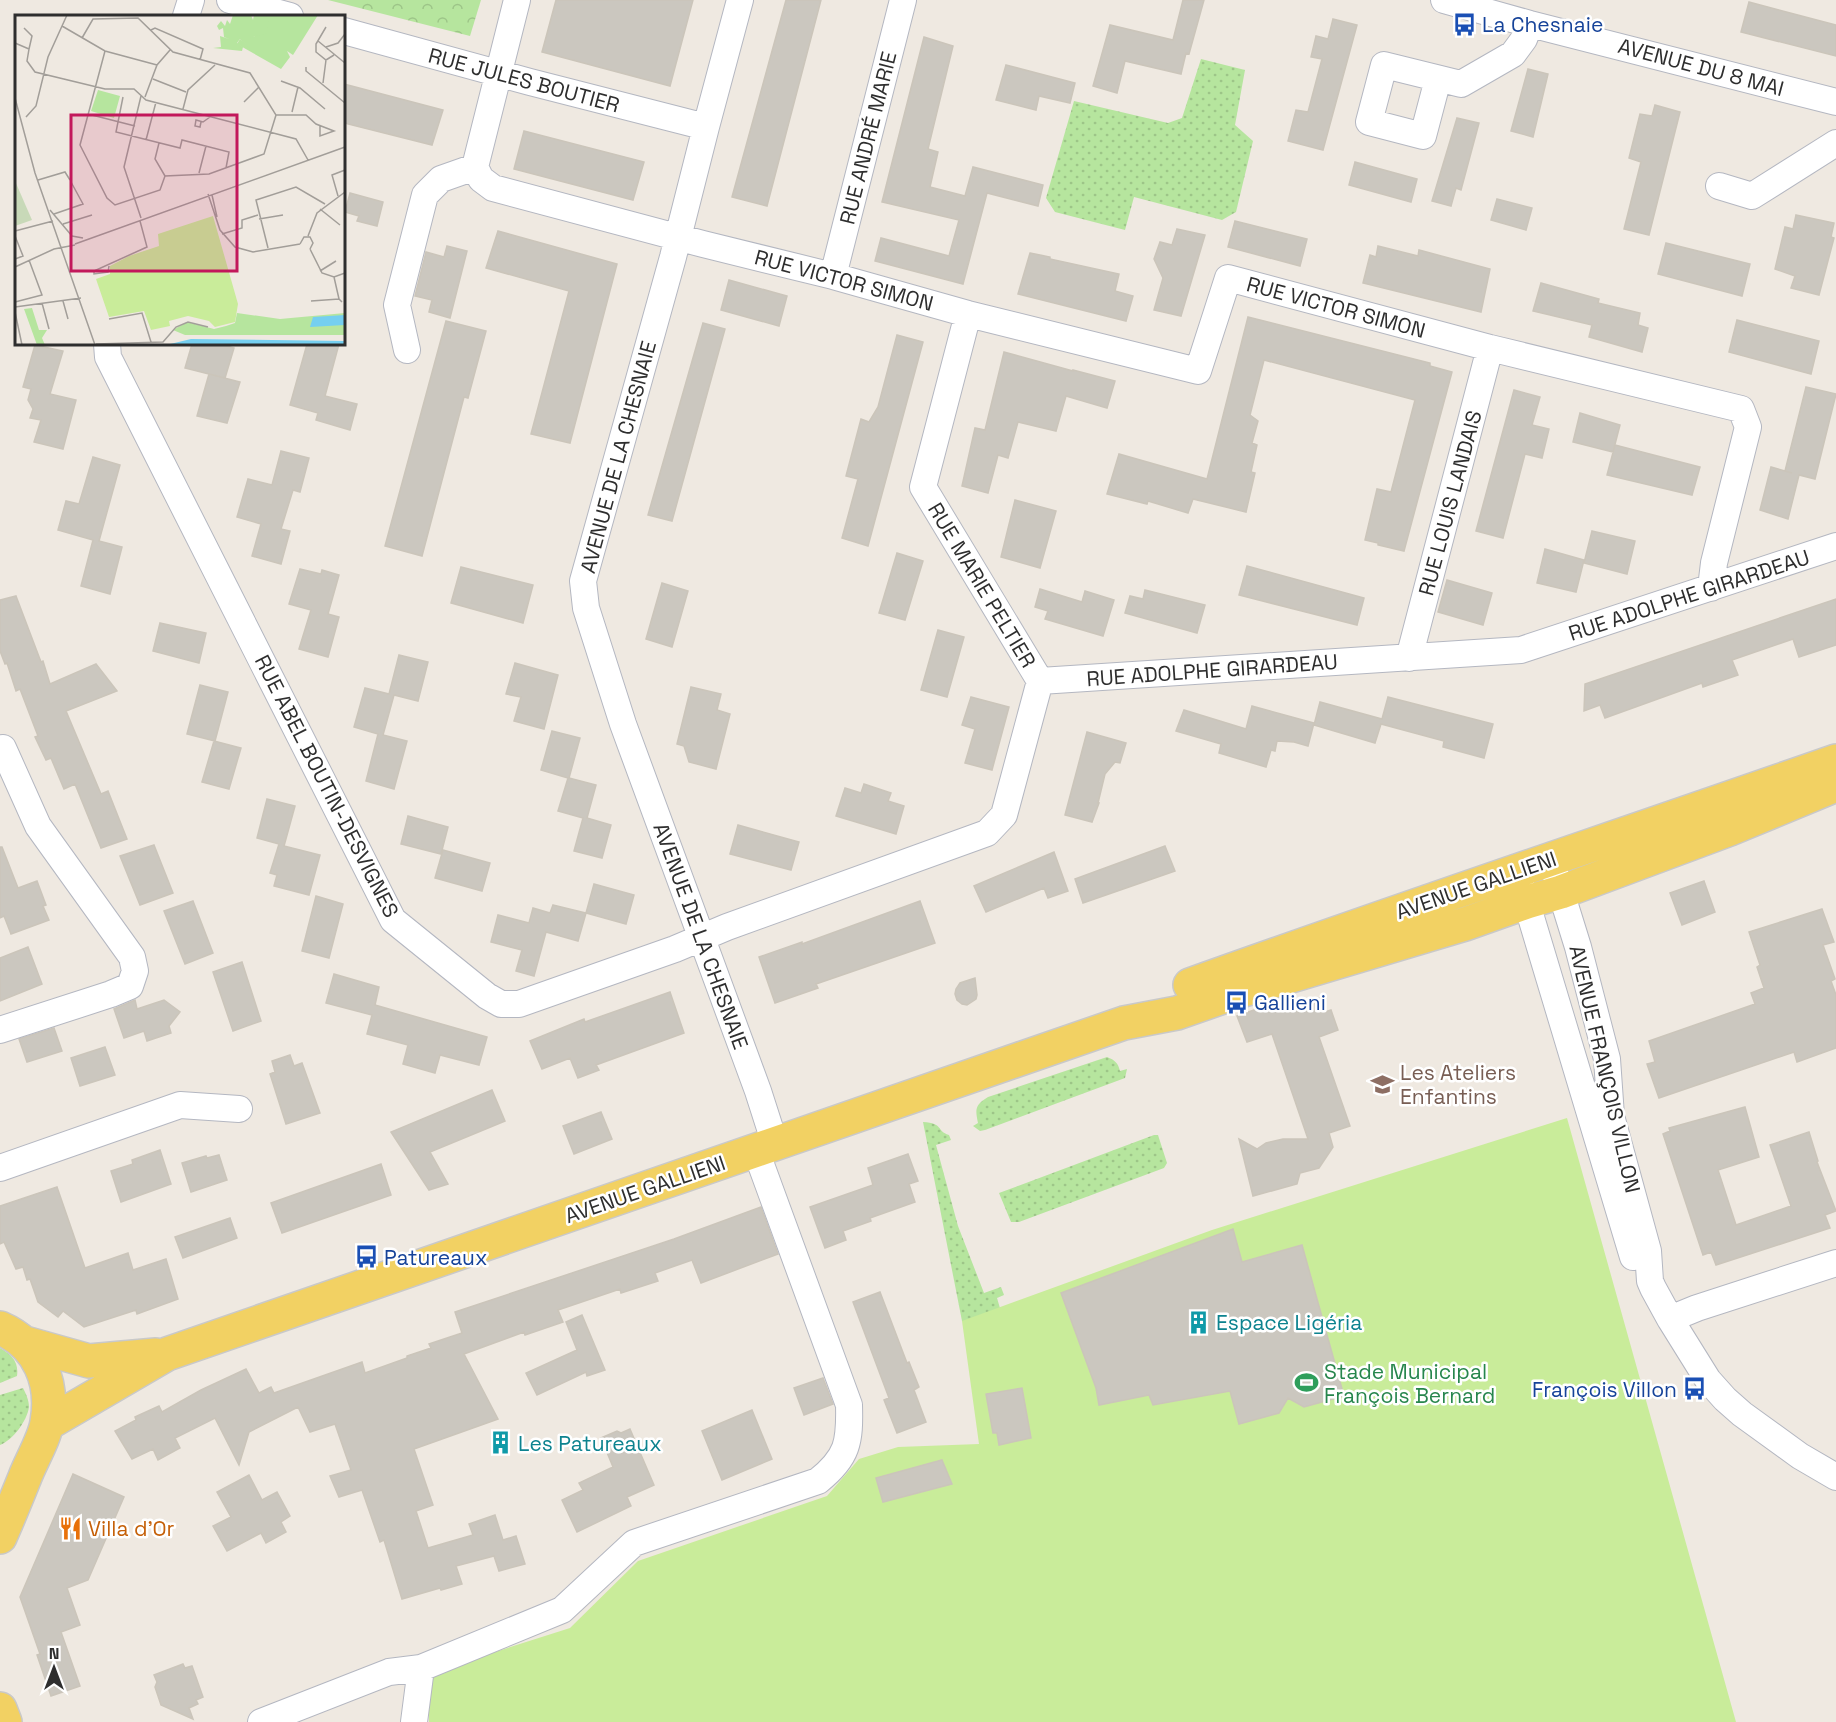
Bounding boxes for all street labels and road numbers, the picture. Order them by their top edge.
street label: AVENUE DU 8 MAI [1615,32,1787,102]
street label: RUE JULES BOUTIER [425,41,623,119]
street label: RUE ANDRÉ MARIE [833,49,903,227]
street label: RUE VICTOR SIMON [752,243,936,317]
street label: RUE VICTOR SIMON [1244,270,1428,344]
street label: AVENUE DE LA CHESNAIE [574,338,662,576]
street label: RUE LOUIS LANDAIS [1412,407,1488,599]
street label: RUE MARIE PELTIER [922,497,1042,673]
street label: RUE ADOLPHE GIRARDEAU [1565,543,1813,647]
street label: RUE ADOLPHE GIRARDEAU [1085,648,1339,692]
street label: RUE ABEL BOUTIN-DESVIGNES [249,650,405,922]
street label: AVENUE DE LA CHESNAIE [647,819,755,1053]
street label: AVENUE GALLIENI [1392,845,1560,925]
street label: AVENUE FRANÇOIS VILLON [1563,943,1647,1195]
street label: AVENUE GALLIENI [561,1149,729,1229]

